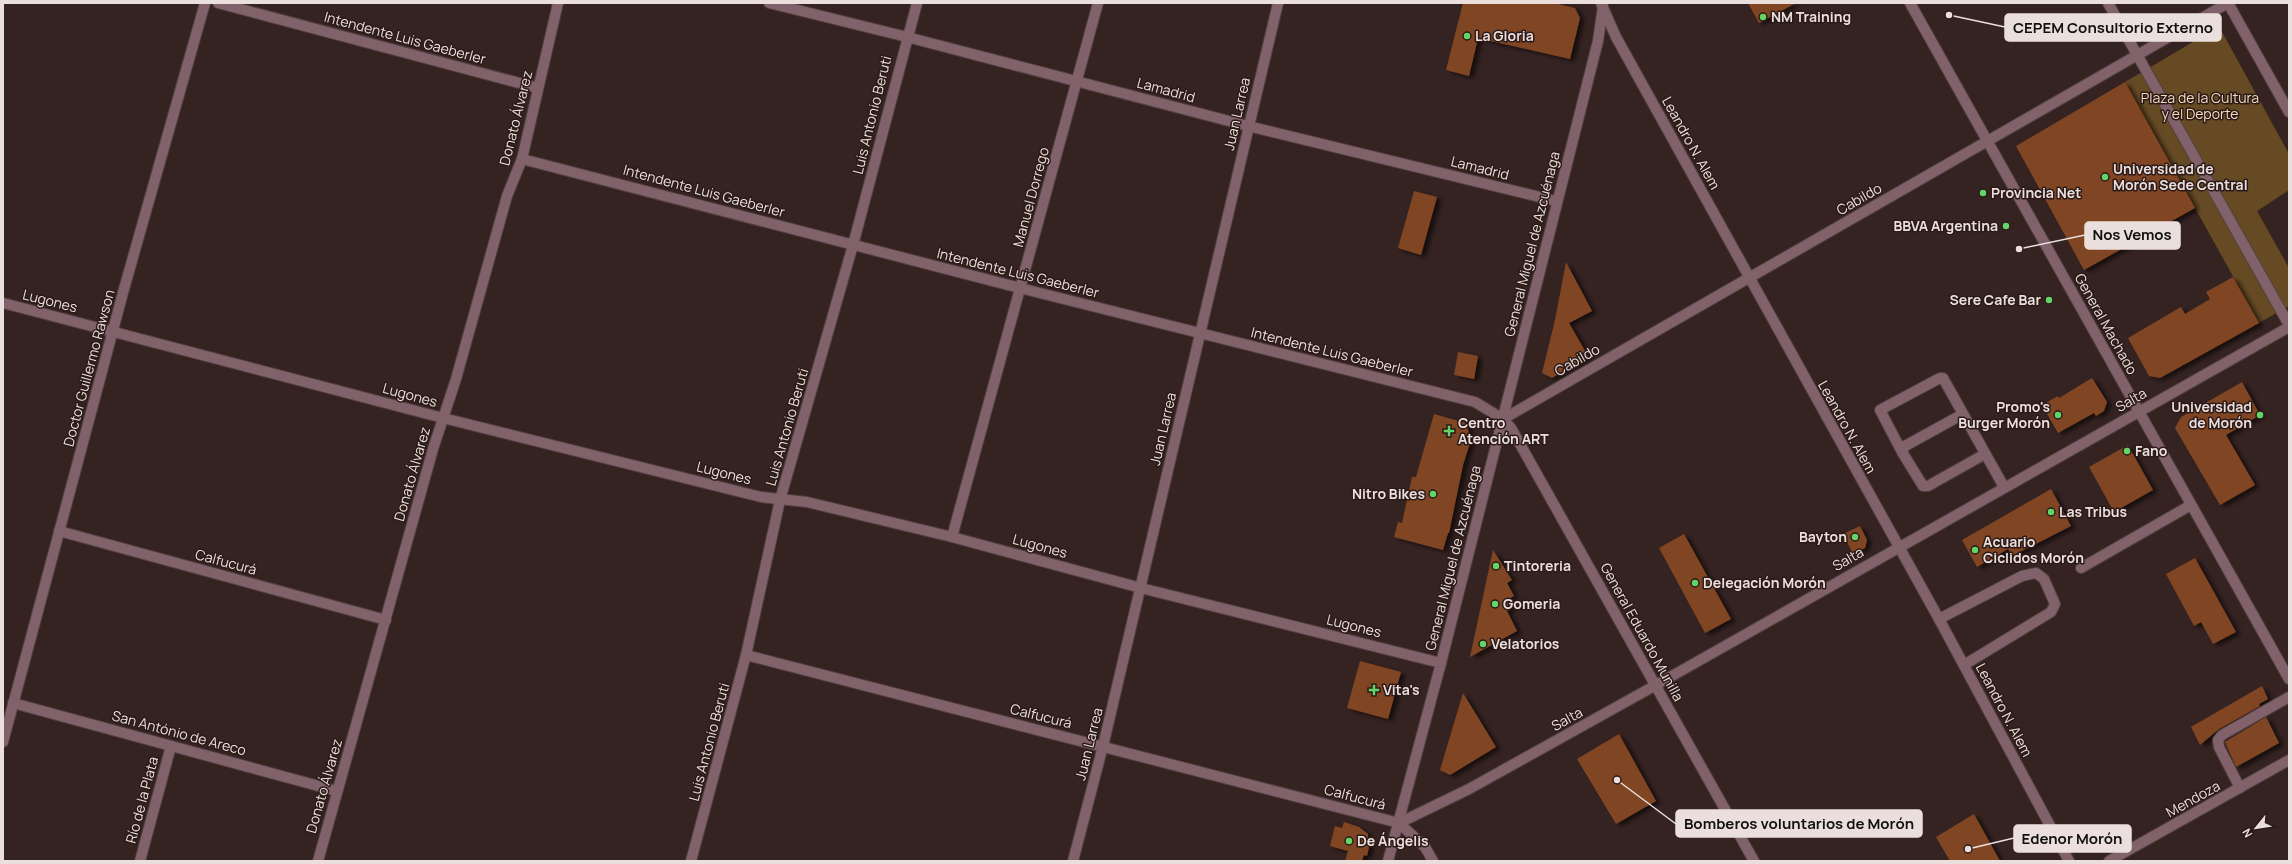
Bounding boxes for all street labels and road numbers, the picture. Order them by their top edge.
street label: Intendente Luis Gaeberler [322,7,488,68]
street label: Luis Antonio Beruti [848,54,895,176]
street label: Donato Álvarez [495,68,537,167]
street label: Lamadrid [1135,73,1197,106]
street label: Juan Larrea [1219,76,1254,152]
street label: Leandro N. Alem [1658,93,1725,193]
street label: Manuel Dorrego [1008,145,1053,249]
street label: General Miguel de Azcuénaga [1499,149,1564,338]
street label: Lamadrid [1449,151,1511,184]
street label: Intendente Luis Gaeberler [621,160,787,221]
street label: Cabildo [1833,178,1885,219]
street label: Intendente Luis Gaeberler [935,243,1101,302]
street label: General Machado [2071,270,2142,378]
street label: Lugones [21,285,80,316]
street label: Doctor Guillermo Rawson [58,287,119,448]
street label: Intendente Luis Gaeberler [1249,322,1415,381]
street label: Cabildo [1551,339,1603,380]
street label: Luis Antonio Beruti [761,366,812,488]
street label: Leandro N. Alem [1814,377,1881,477]
street label: Lugones [381,378,440,411]
street label: Salta [2112,383,2150,416]
street label: Juan Larrea [1145,391,1180,467]
street label: Donato Álvarez [389,424,434,523]
street label: Lugones [695,457,754,488]
street label: General Miguel de Azcuénaga [1420,463,1485,652]
street label: Lugones [1011,529,1070,562]
street label: Salta [1829,542,1867,575]
street label: Calfucurá [193,544,259,579]
street label: General Eduardo Munilla [1596,559,1688,704]
street label: Lugones [1325,610,1384,641]
street label: Leandro N. Alem [1972,660,2037,760]
street label: Luis Antonio Beruti [684,681,733,803]
street label: Calfucurá [1008,699,1074,732]
street label: Salta [1548,702,1586,735]
street label: San António de Areco [110,705,248,760]
street label: Juan Larrea [1070,705,1107,782]
street label: Donato Álvarez [301,736,346,835]
street label: Río de la Plata [121,754,162,845]
street label: Mendoza [2162,776,2223,821]
street label: Calfucurá [1322,779,1388,814]

